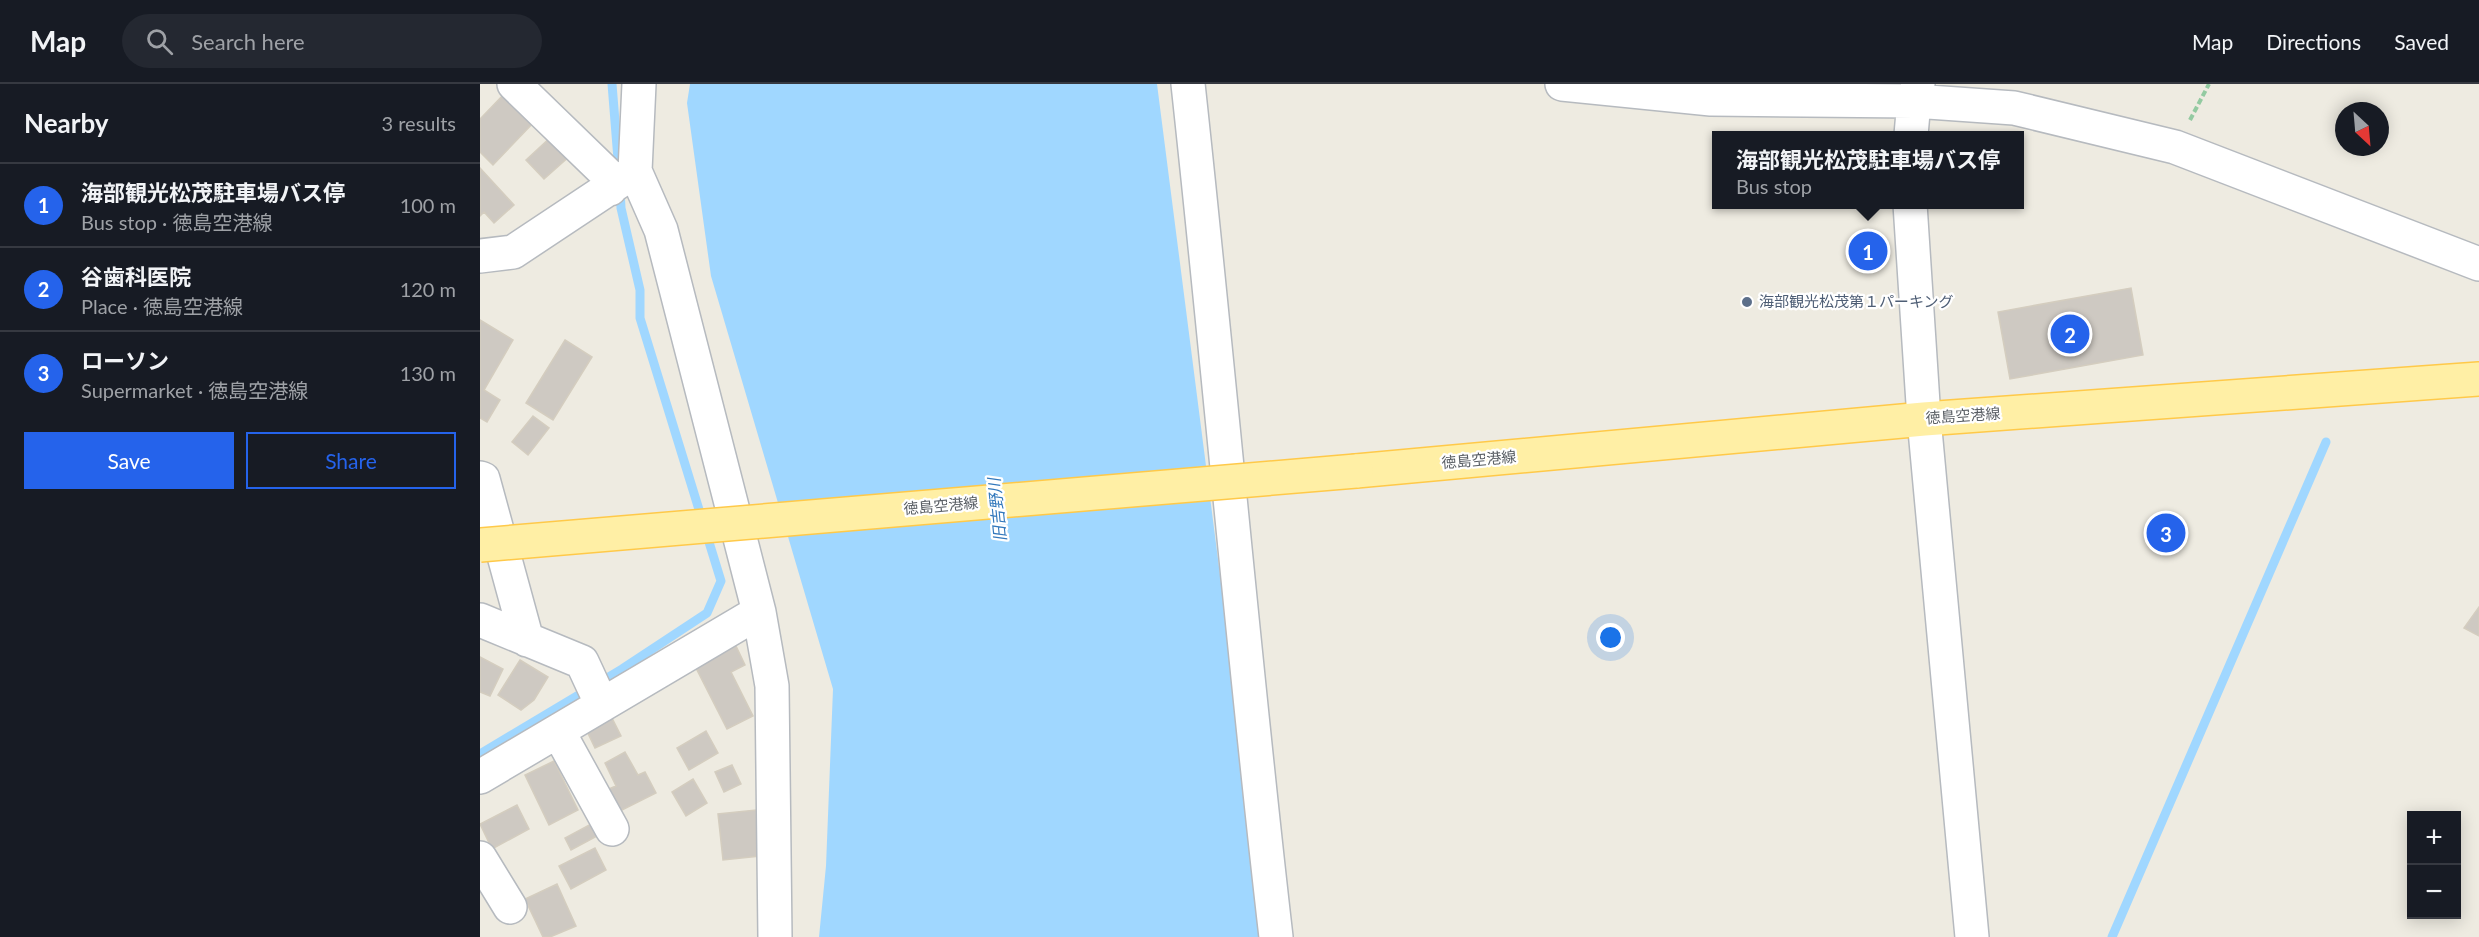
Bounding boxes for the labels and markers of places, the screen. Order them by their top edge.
pin: 1 [1848,228,1888,274]
place label: 海部観光松茂第１パーキング [1759,292,1954,310]
marker: 海部観光松茂第１パーキング [1740,295,1754,309]
pin: 2 [2050,312,2090,356]
pin: 3 [2146,510,2186,556]

